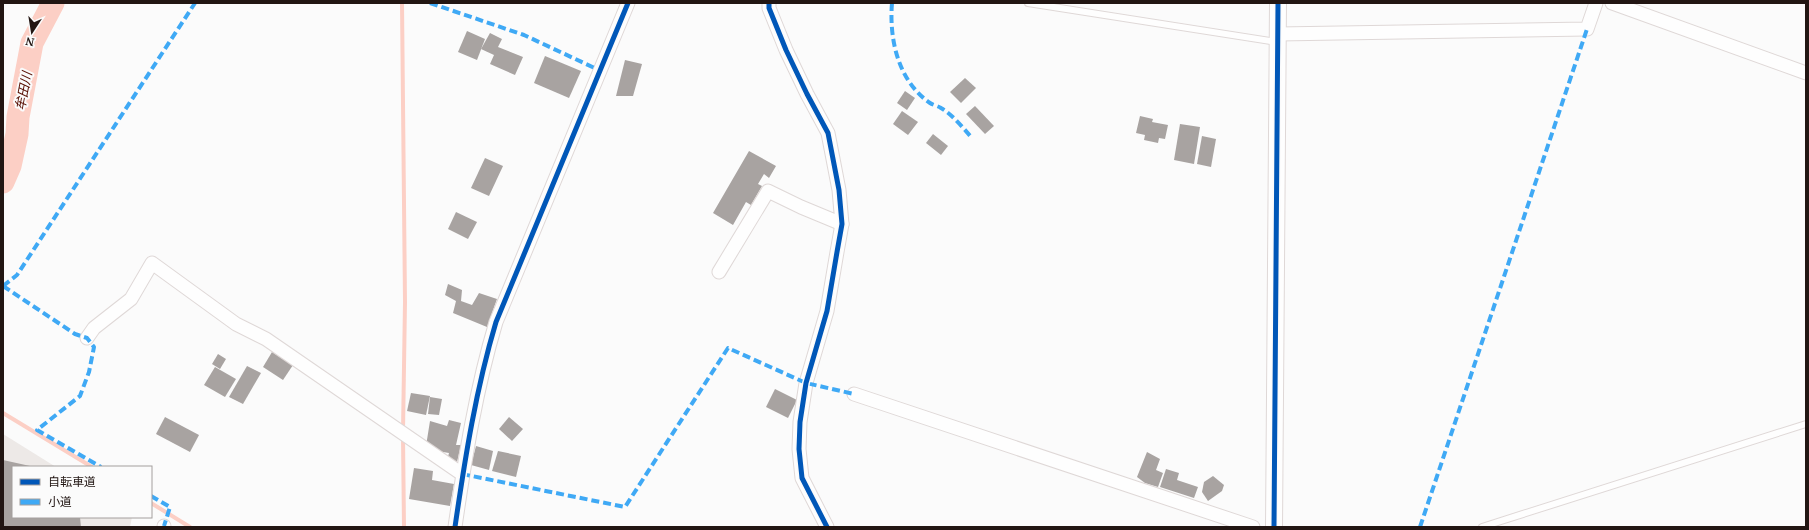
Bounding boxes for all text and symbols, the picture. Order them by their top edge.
north arrow [12,12,52,52]
text: N [24,34,36,51]
water label: 牟田川 [10,68,36,112]
legend [12,466,152,518]
text: 自転車道 [48,473,96,490]
text: 小道 [48,493,72,510]

